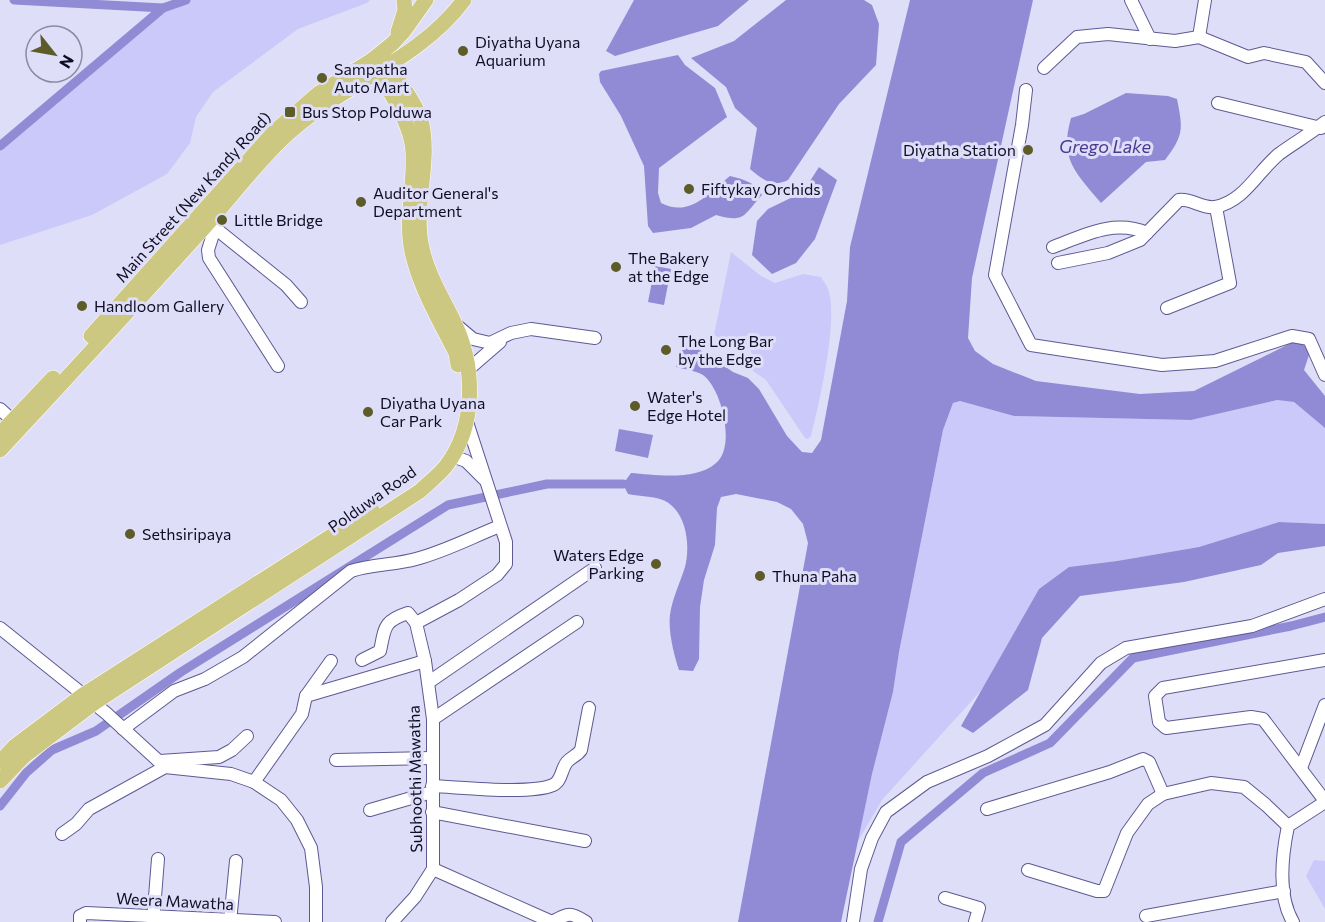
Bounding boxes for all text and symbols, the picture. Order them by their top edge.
north arrow [24,24,84,84]
place label: Diyatha Uyana Aquarium [475,32,580,69]
marker: Diyatha Uyana Aquarium [456,44,470,58]
text: N [56,52,79,72]
place label: Sampatha Auto Mart [334,59,410,96]
marker: Sampatha Auto Mart [315,71,329,85]
place label: Bus Stop Polduwa [302,102,432,121]
marker: Bus Stop Polduwa [283,105,297,119]
street label: Main Street (New Kandy Road) [111,107,274,286]
water label: Grego Lake [1059,135,1151,157]
place label: Diyatha Station [903,140,1016,159]
marker: Diyatha Station [1021,143,1035,157]
place label: Fiftykay Orchids [701,179,821,198]
marker: Fiftykay Orchids [682,182,696,196]
place label: Auditor General's Department [373,183,499,220]
marker: Auditor General's Department [354,195,368,209]
place label: Little Bridge [234,210,323,229]
marker: Little Bridge [215,213,229,227]
place label: The Bakery at the Edge [628,248,709,285]
marker: The Bakery at the Edge [609,260,623,274]
place label: Handloom Gallery [94,296,224,315]
marker: Handloom Gallery [75,299,89,313]
place label: The Long Bar by the Edge [678,331,774,368]
marker: The Long Bar by the Edge [659,343,673,357]
place label: Water's Edge Hotel [647,387,726,424]
place label: Diyatha Uyana Car Park [380,393,485,430]
marker: Water's Edge Hotel [628,399,642,413]
marker: Diyatha Uyana Car Park [361,405,375,419]
street label: Polduwa Road [324,461,419,536]
place label: Sethsiripaya [142,524,231,543]
marker: Sethsiripaya [123,527,137,541]
place label: Waters Edge Parking [553,545,644,582]
marker: Waters Edge Parking [649,557,663,571]
place label: Thuna Paha [772,566,857,585]
marker: Thuna Paha [753,569,767,583]
street label: Subhoothi Mawatha [404,705,425,853]
street label: Weera Mawatha [116,888,235,913]

